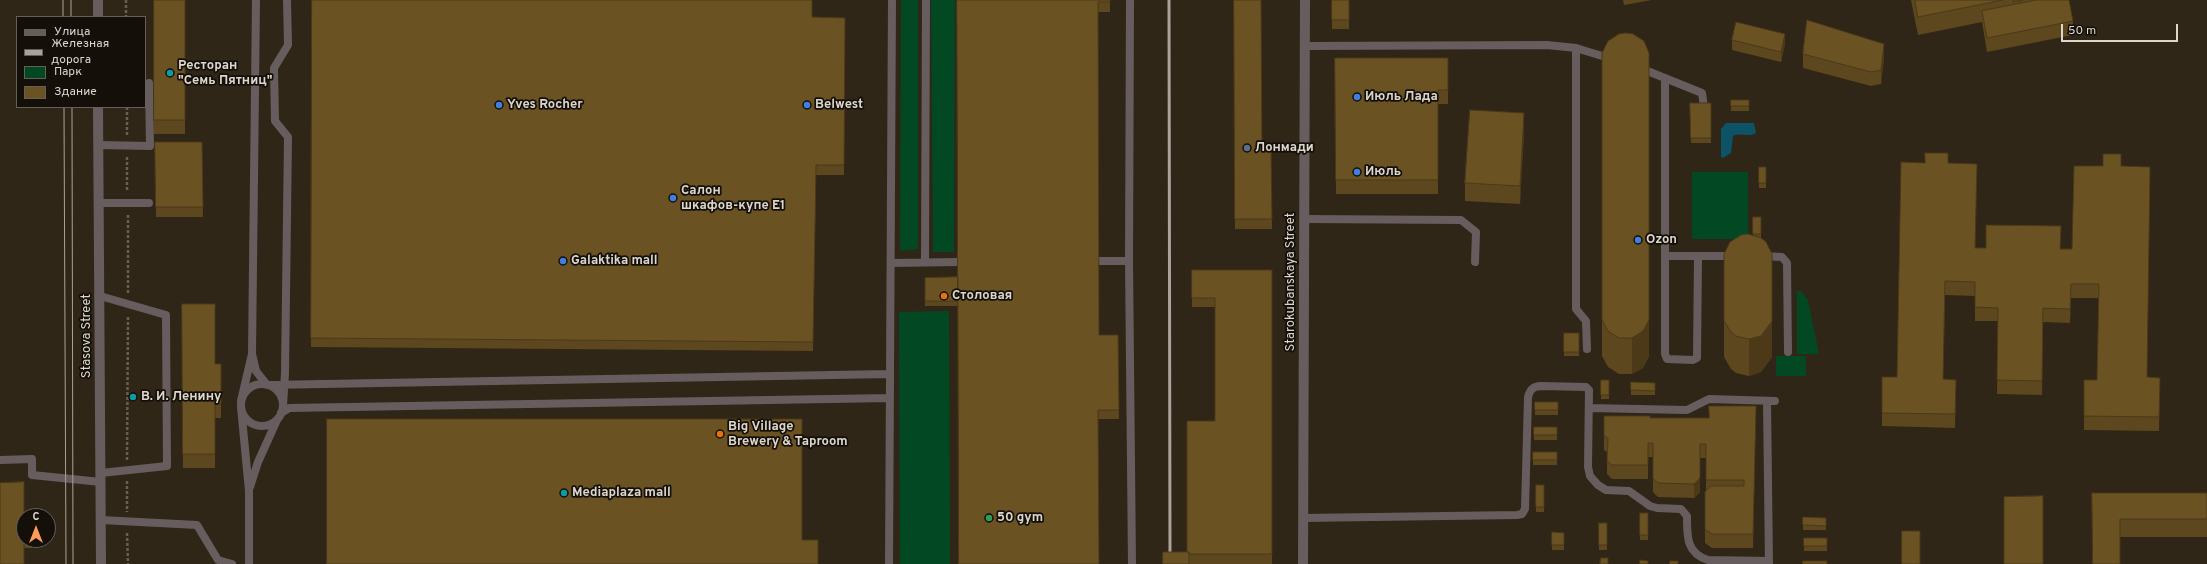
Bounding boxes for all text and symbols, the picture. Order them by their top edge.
legend [16,16,146,108]
scale bar [2063,16,2180,42]
text: 50 m [2068,23,2096,39]
text: Улица [54,24,90,40]
text: Железная дорога [51,36,109,68]
place label: Ресторан "Семь Пятниц" [178,58,272,89]
text: Парк [54,64,82,80]
marker: Ресторан "Семь Пятниц" [165,68,175,78]
text: Здание [54,84,97,100]
place label: Июль Лада [1365,89,1438,105]
marker: Июль Лада [1352,92,1362,102]
place label: Yves Rocher [507,97,583,113]
place label: Belwest [815,97,863,113]
marker: Yves Rocher [494,100,504,110]
marker: Belwest [802,100,812,110]
place label: Лонмади [1255,140,1314,156]
marker: Лонмади [1242,143,1252,153]
place label: Июль [1365,164,1401,180]
marker: Июль [1352,167,1362,177]
place label: Салон шкафов-купе Е1 [681,183,785,214]
marker: Салон шкафов-купе Е1 [668,193,678,203]
street label: Starokubanskaya Street [1283,212,1299,352]
place label: Ozon [1646,232,1677,248]
marker: Ozon [1633,235,1643,245]
place label: Galaktika mall [571,253,658,269]
marker: Galaktika mall [558,256,568,266]
place label: Столовая [952,288,1012,304]
marker: Столовая [939,291,949,301]
street label: Stasova Street [79,294,95,378]
place label: В. И. Ленину [141,389,221,405]
marker: В. И. Ленину [128,392,138,402]
place label: Big Village Brewery & Taproom [728,419,848,450]
marker: Big Village Brewery & Taproom [715,429,725,439]
place label: Mediaplaza mall [572,485,671,501]
marker: Mediaplaza mall [559,488,569,498]
north arrow [16,508,56,548]
text: С [32,510,40,524]
place label: 50 gym [997,510,1043,526]
marker: 50 gym [984,513,994,523]

